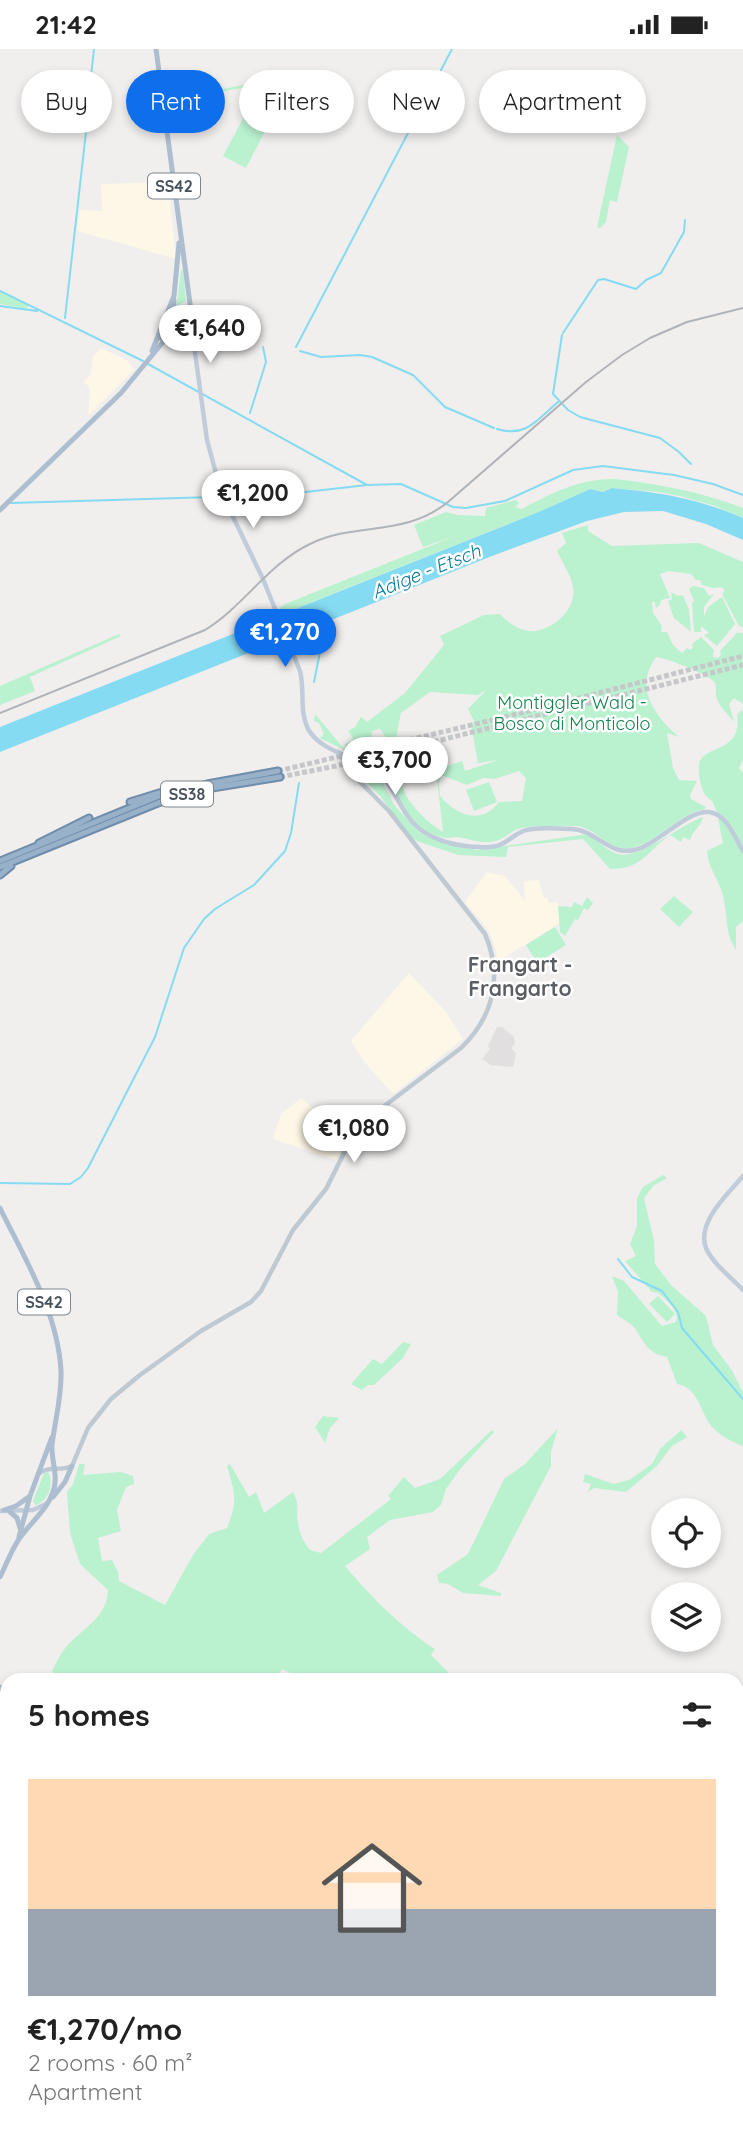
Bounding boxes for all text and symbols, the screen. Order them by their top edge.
text: 21:42 [35,8,97,41]
chip: Buy [21,70,112,133]
chip: Rent [126,70,225,133]
chip: Filters [239,70,354,133]
chip: New [368,70,465,133]
chip: Apartment [479,70,646,133]
road number: SS42 [148,174,200,199]
pin: €1,640 [153,305,267,365]
text: €1,640 [175,313,245,342]
pin: €1,200 [196,470,310,530]
text: €1,200 [217,478,289,507]
water label: Adige - Etsch [368,538,485,604]
pin: €1,270 [228,609,342,669]
text: €1,270 [250,617,320,646]
park label: Montiggler Wald - Bosco di Monticolo [494,691,650,735]
pin: €3,700 [338,737,452,797]
text: €3,700 [358,745,432,774]
road number: SS38 [161,781,213,807]
district label: Frangart - Frangarto [468,951,572,1001]
pin: €1,080 [297,1105,411,1165]
text: €1,080 [319,1113,389,1142]
road number: SS42 [18,1289,70,1315]
map controls [651,1498,721,1652]
button: locate [651,1498,721,1568]
button: layers [651,1582,721,1652]
text: 5 homes [28,1696,150,1734]
icon: filters [678,1696,716,1734]
icon: home [309,1825,435,1951]
text: €1,270/mo [28,2010,182,2048]
text: 2 rooms · 60 m² [28,2048,193,2077]
text: Apartment [28,2077,142,2106]

